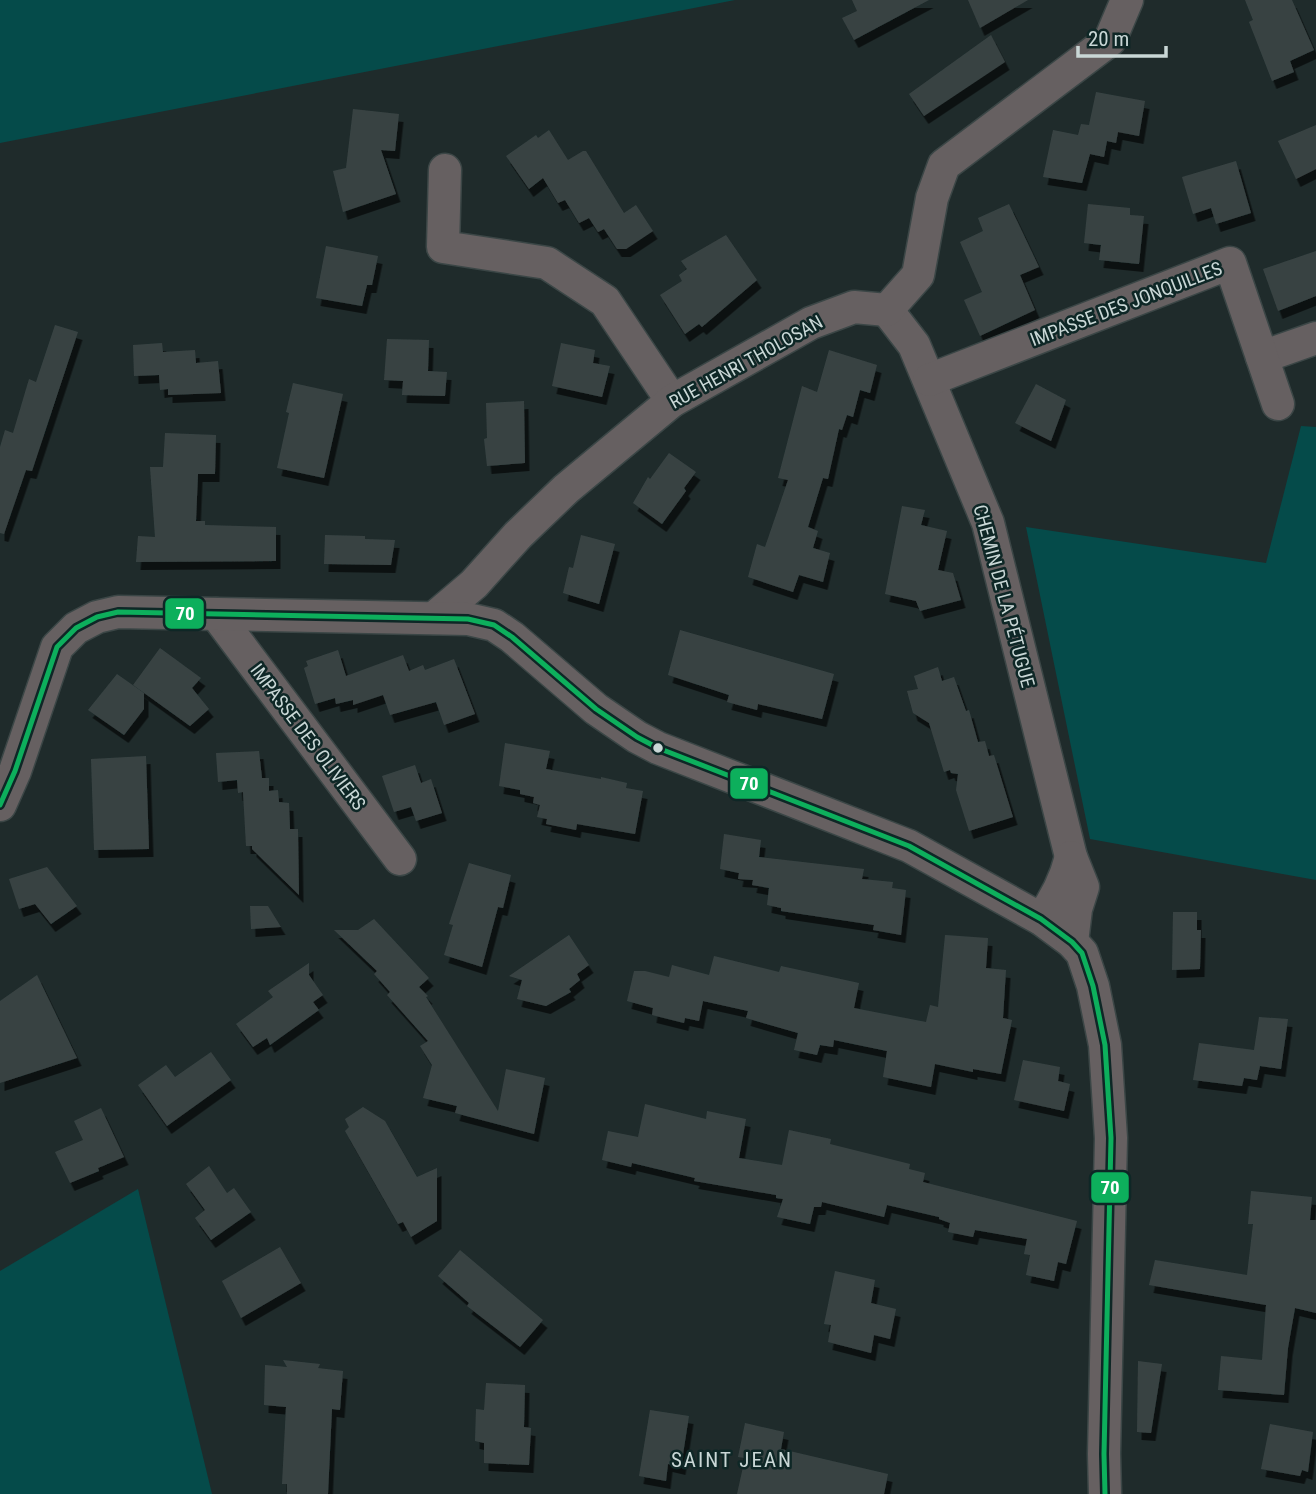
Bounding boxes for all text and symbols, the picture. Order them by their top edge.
scale bar [1078,14,1166,58]
text: 20 m [1088,27,1129,51]
street label: IMPASSE DES JONQUILLES [1027,257,1225,351]
street label: RUE HENRI THOLOSAN [665,310,827,414]
street label: CHEMIN DE LA PÉTUGUE [969,502,1039,690]
line badge: 70 [164,597,205,630]
text: 70 [175,602,195,625]
street label: IMPASSE DES OLIVIERS [245,659,371,815]
unlabelled marker [651,741,665,755]
line badge: 70 [729,767,769,800]
text: 70 [739,772,759,795]
line badge: 70 [1090,1171,1130,1204]
text: 70 [1100,1176,1120,1199]
district label: SAINT JEAN [671,1448,793,1472]

